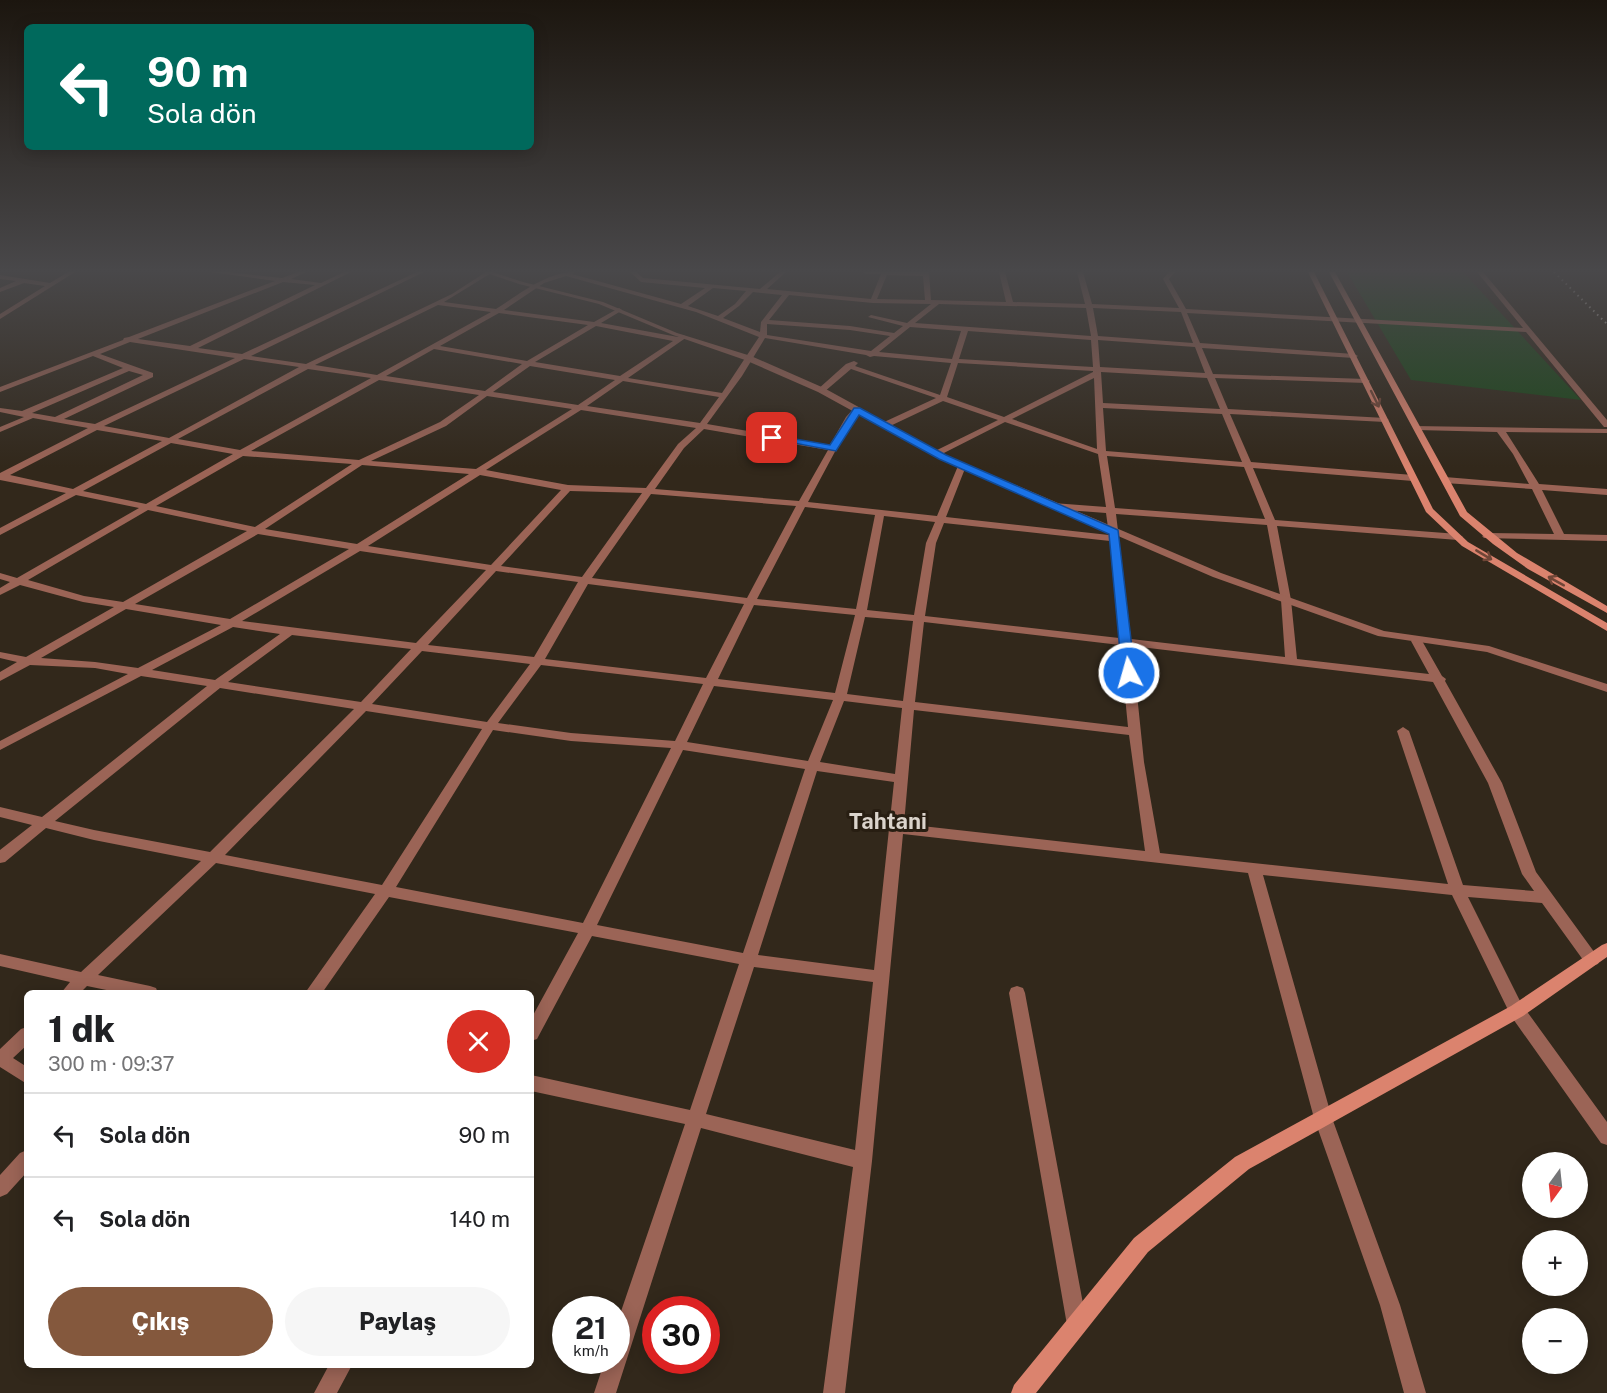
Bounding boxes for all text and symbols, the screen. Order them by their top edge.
text: 90 m [147,47,249,96]
icon: left [48,48,126,126]
text: Sola dön [147,97,257,129]
one-way arrow [1369,389,1381,407]
pin [746,412,797,463]
icon: arrive [755,421,788,454]
one-way arrow [1475,549,1492,561]
one-way arrow [1548,575,1565,587]
position arrow [1097,641,1161,705]
district label: Tahtani [849,808,927,834]
text: 1 dk [48,1008,115,1050]
button: close [447,1010,510,1073]
text: 300 m · 09:37 [48,1052,175,1076]
icon: left [48,1119,81,1152]
text: Sola dön [99,1122,190,1148]
text: 90 m [459,1122,510,1148]
north arrow [1522,1152,1588,1218]
map controls [1522,1152,1588,1374]
icon: left [48,1203,81,1236]
text: Sola dön [99,1206,190,1232]
text: 140 m [449,1206,510,1232]
button: + [1522,1230,1588,1296]
button: Çıkış [48,1287,273,1356]
button: Paylaş [285,1287,510,1356]
speed limit sign: 30 [642,1296,720,1374]
button: − [1522,1308,1588,1374]
text: 21 [575,1310,607,1346]
text: km/h [573,1342,609,1359]

